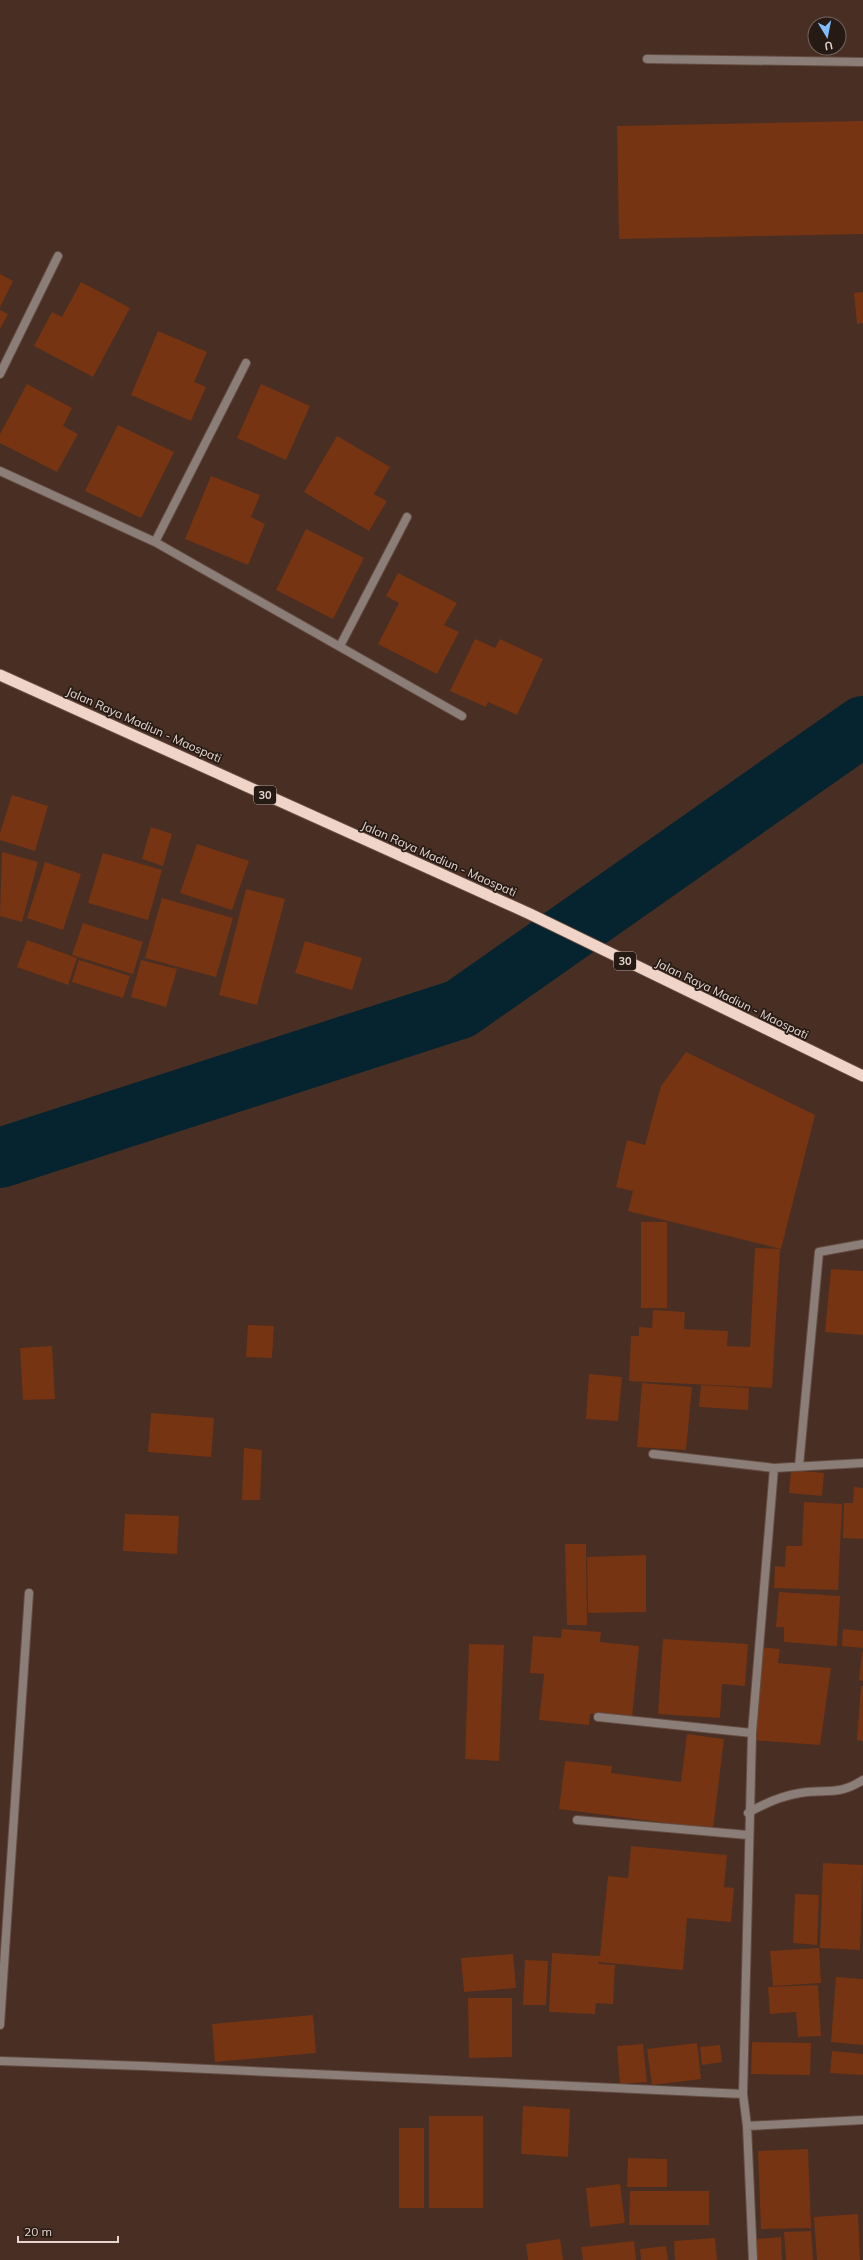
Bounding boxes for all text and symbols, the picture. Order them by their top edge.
north arrow [807,16,847,56]
text: U [824,38,834,53]
street label: Jalan Raya Madiun - Maospati [64,684,224,766]
road number: 30 [254,786,276,804]
street label: Jalan Raya Madiun - Maospati [359,818,519,900]
road number: 30 [614,952,636,970]
street label: Jalan Raya Madiun - Maospati [653,955,811,1042]
scale bar [18,2218,118,2244]
text: 20 m [24,2224,52,2239]

